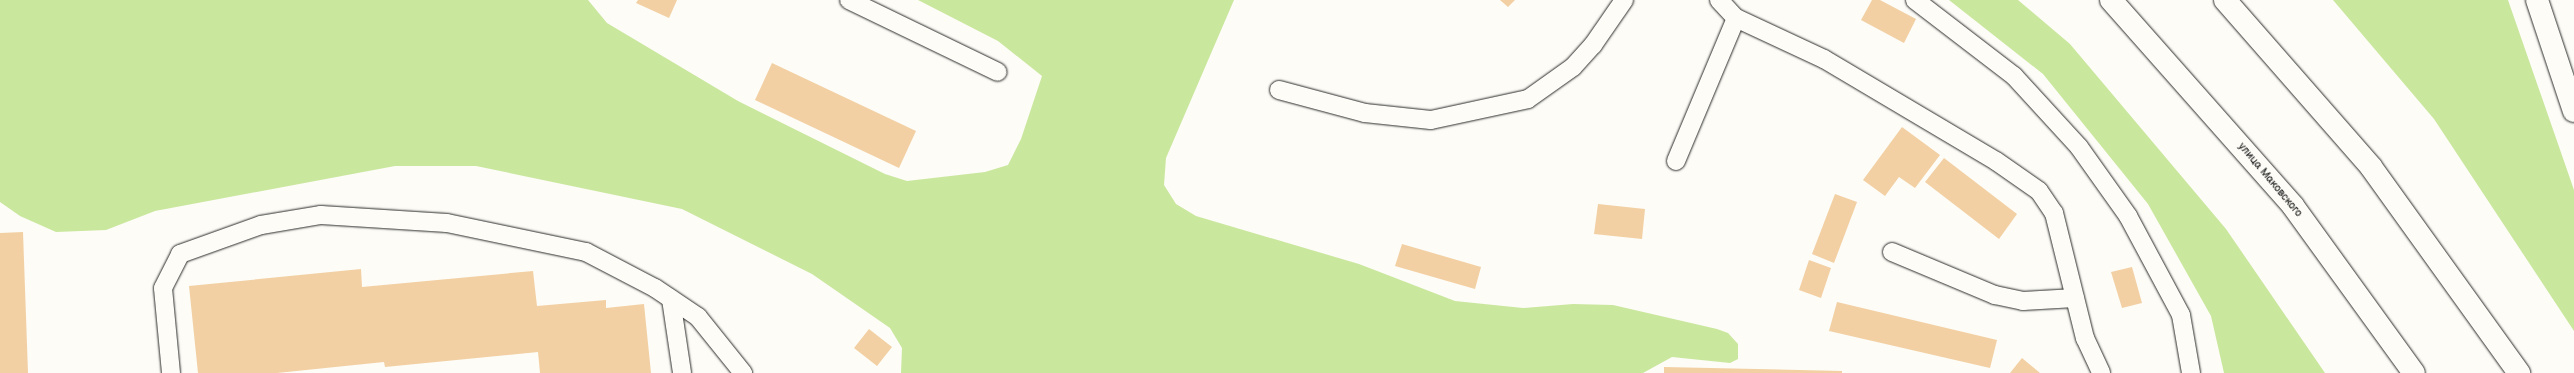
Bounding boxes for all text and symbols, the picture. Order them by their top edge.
street label: улица Маковского [2235,140,2305,220]

